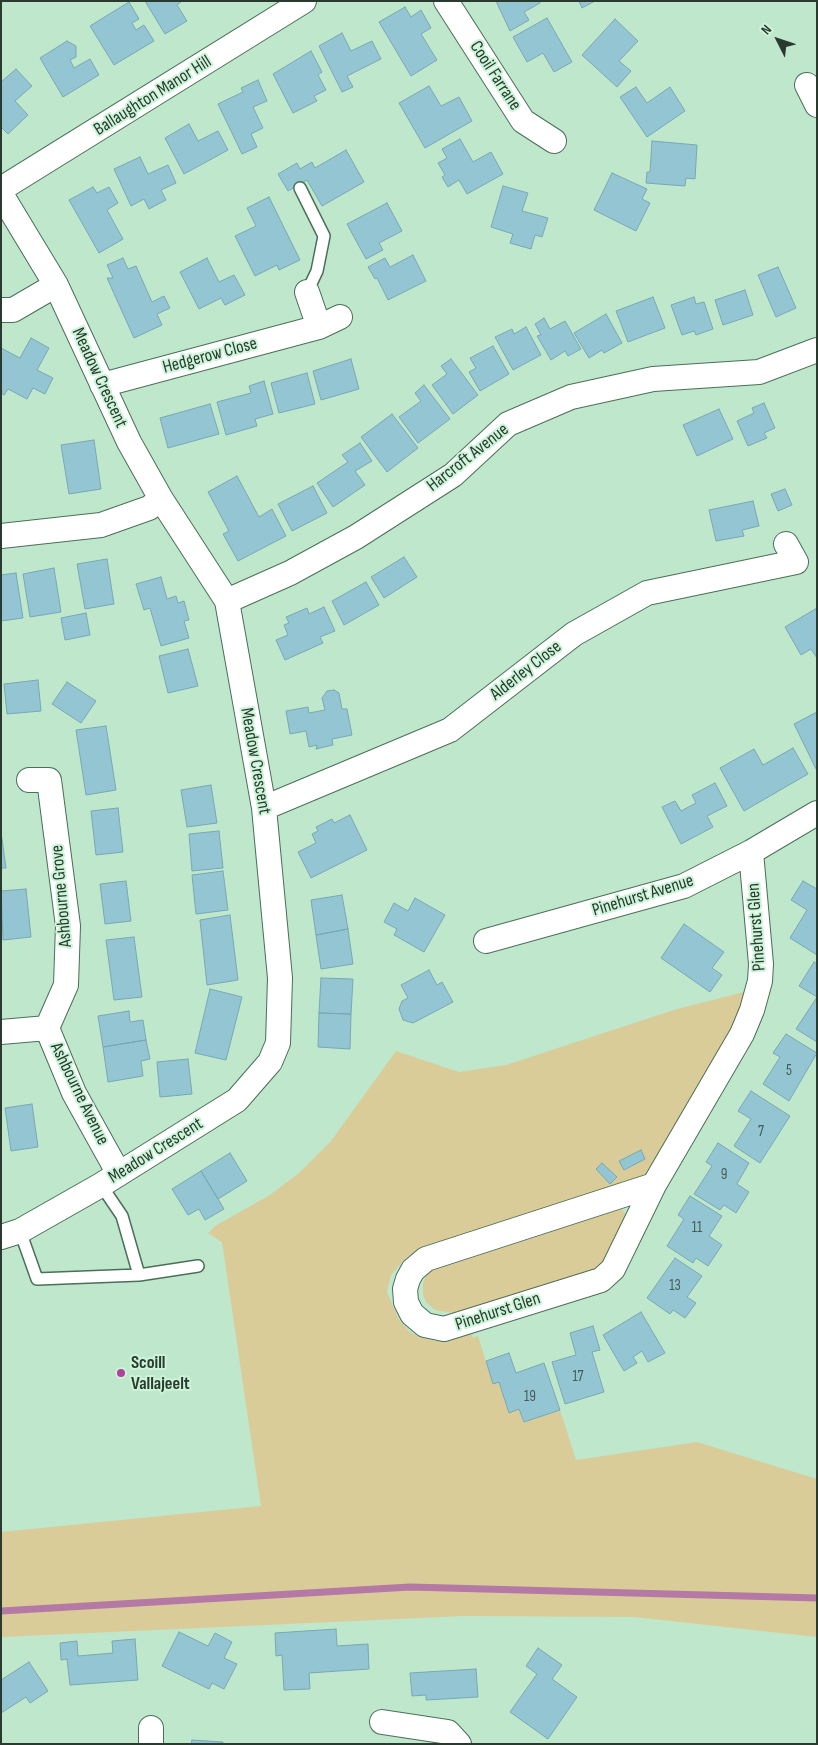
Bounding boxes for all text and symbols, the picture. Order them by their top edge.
north arrow [753,15,803,65]
text: N [757,21,775,38]
street label: Cooil Farrane [465,37,525,115]
street label: Ballaughton Manor Hill [90,51,216,141]
street label: Meadow Crescent [66,325,132,431]
street label: Hedgerow Close [160,333,260,379]
street label: Harcroft Avenue [423,419,513,497]
street label: Alderley Close [486,636,566,706]
street label: Meadow Crescent [235,706,275,816]
street label: Ashbourne Grove [47,844,77,948]
street label: Pinehurst Avenue [590,870,696,922]
street label: Pinehurst Glen [743,882,771,972]
street label: Ashbourne Avenue [45,1039,113,1149]
house number: 5 [786,1062,792,1080]
street label: Meadow Crescent [105,1113,207,1189]
house number: 7 [758,1123,764,1141]
house number: 9 [721,1166,727,1184]
house number: 11 [692,1219,702,1237]
house number: 13 [669,1277,681,1295]
street label: Pinehurst Glen [453,1288,543,1336]
place label: Scoill Vallajeelt [131,1352,190,1395]
marker: Scoill Vallajeelt [115,1367,127,1379]
house number: 17 [572,1368,584,1386]
house number: 19 [524,1388,536,1406]

